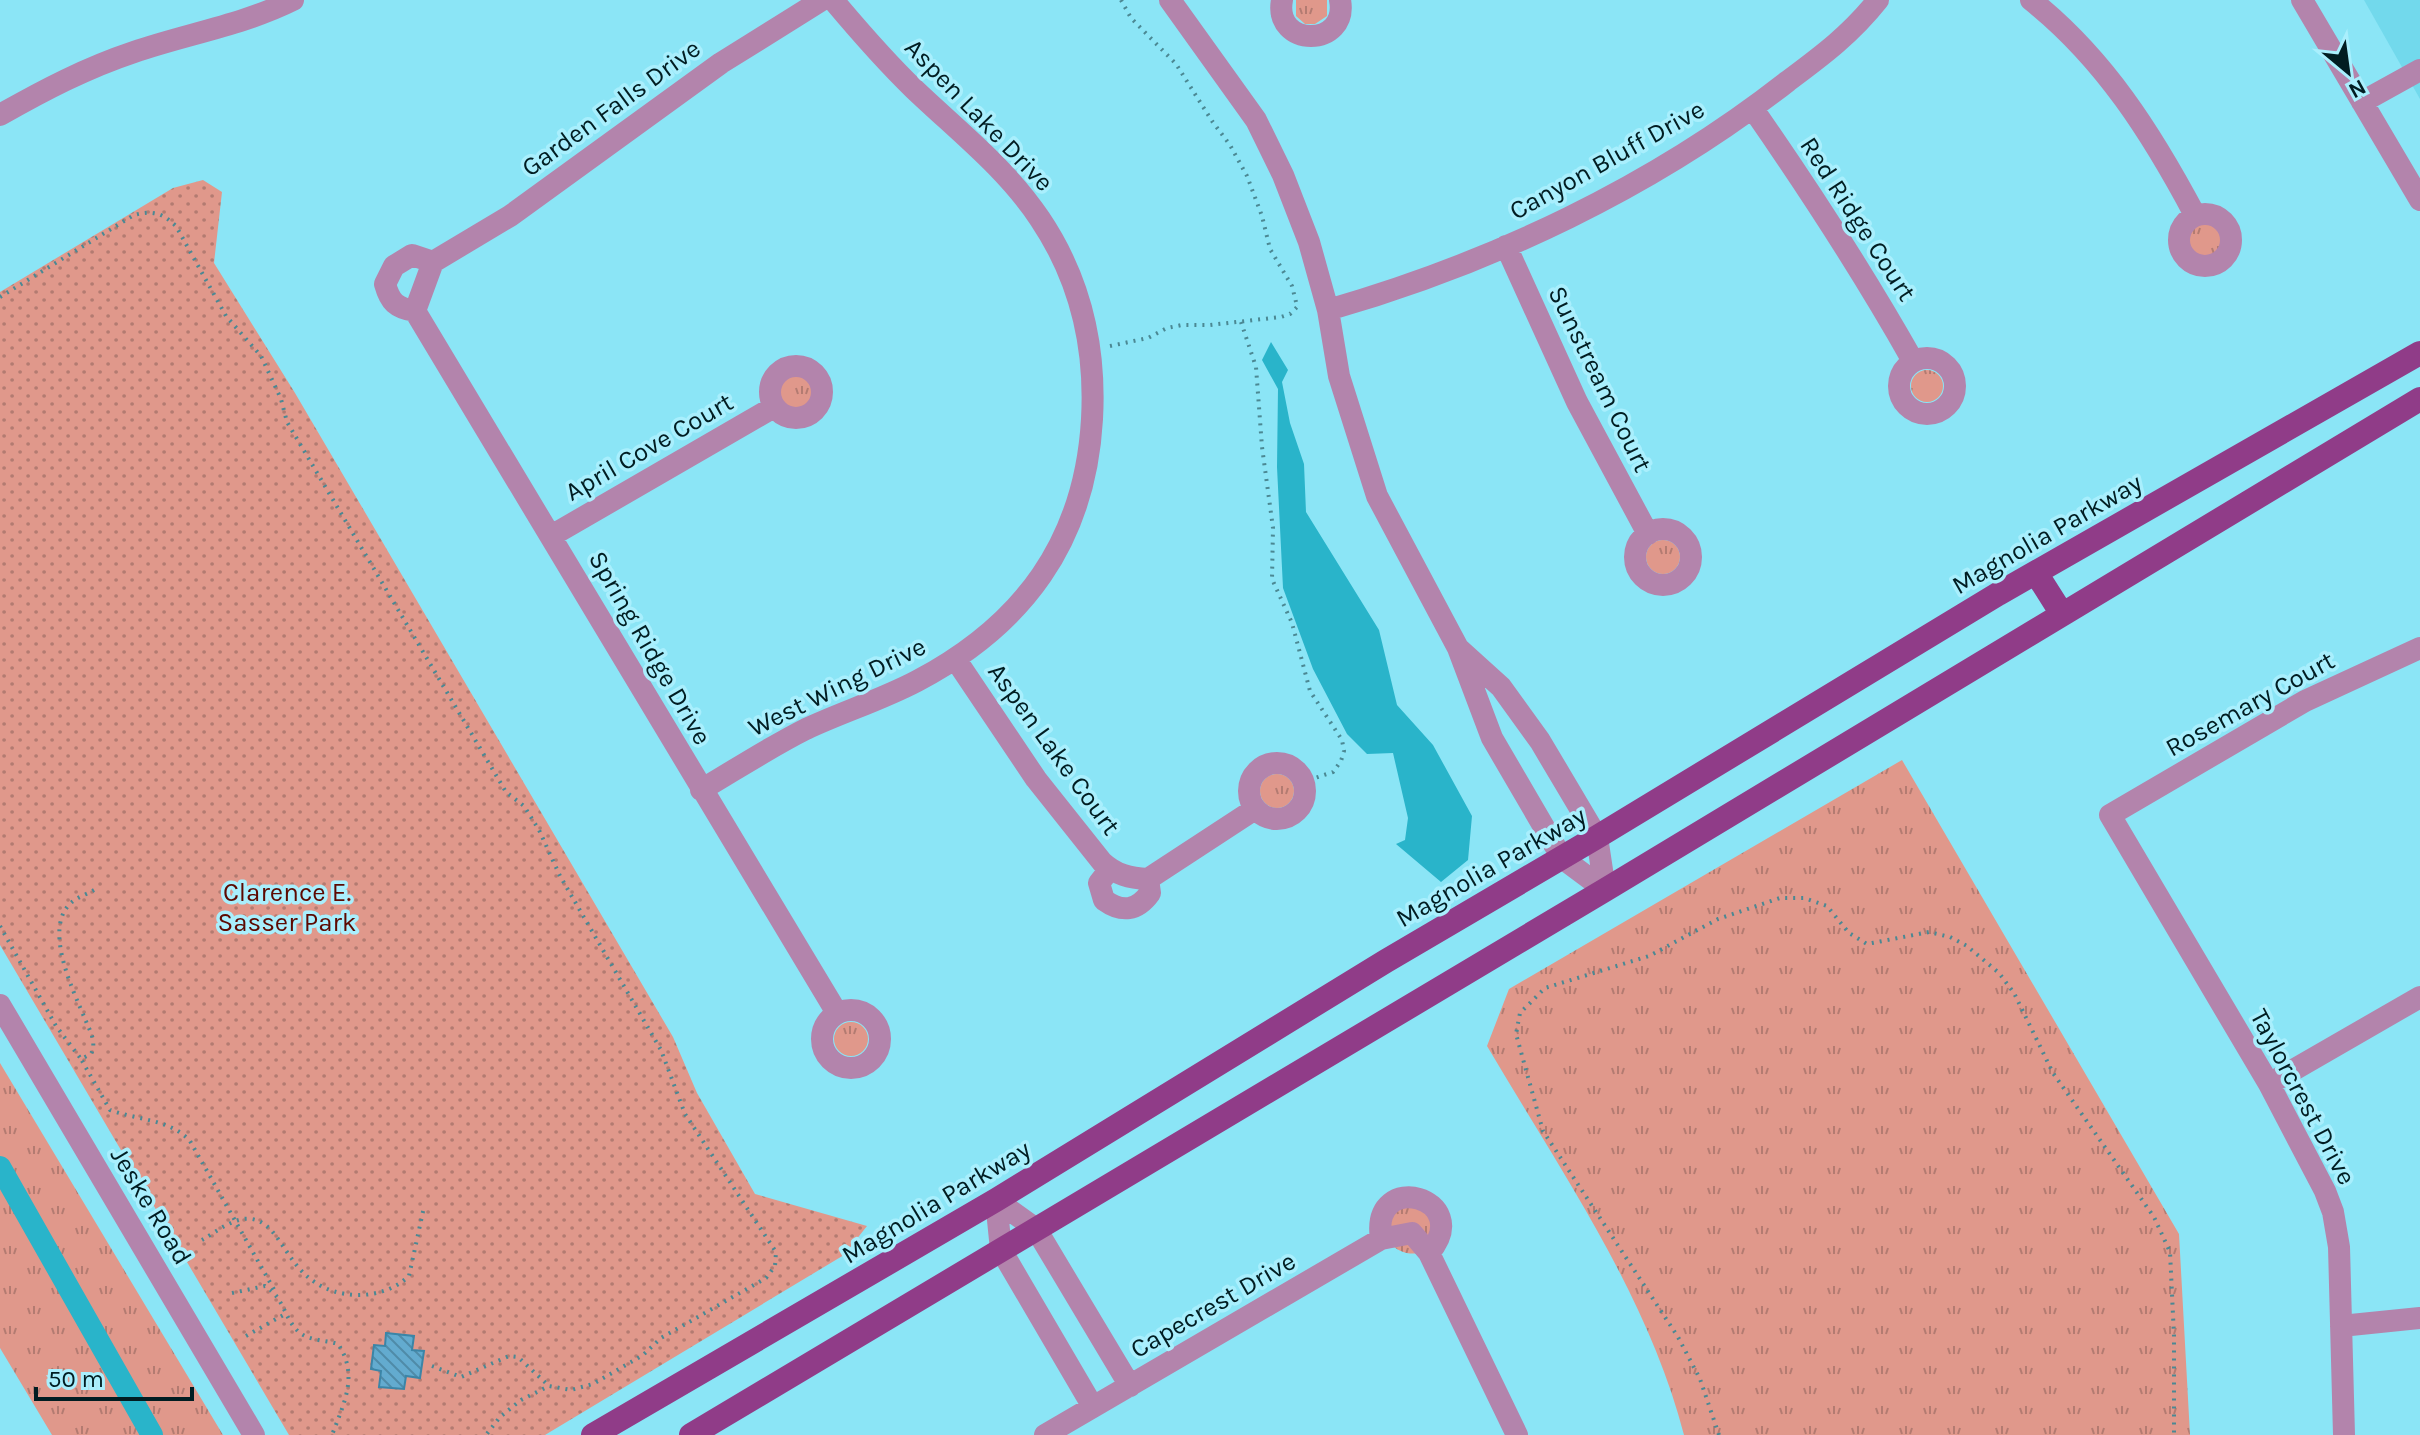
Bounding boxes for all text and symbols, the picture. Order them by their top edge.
street label: Aspen Lake Drive [898,32,1060,198]
north arrow [2308,32,2388,112]
street label: Garden Falls Drive [516,33,706,183]
text: N [2344,73,2370,104]
street label: Canyon Bluff Drive [1504,94,1710,226]
street label: Red Ridge Court [1793,131,1923,307]
street label: Sunstream Court [1542,281,1659,477]
street label: April Cove Court [560,386,739,508]
street label: Magnolia Parkway [1946,467,2148,601]
street label: Spring Ridge Drive [582,546,718,750]
street label: West Wing Drive [743,631,931,743]
street label: Rosemary Court [2160,645,2340,763]
street label: Aspen Lake Court [981,657,1127,841]
street label: Magnolia Parkway [1390,800,1592,934]
park label: Clarence E. Sasser Park [217,877,357,938]
street label: Taylorcrest Drive [2244,1004,2362,1190]
street label: Magnolia Parkway [836,1133,1036,1271]
street label: Jeske Road [104,1142,198,1270]
street label: Capecrest Drive [1125,1245,1301,1365]
scale bar [36,1351,192,1401]
text: 50 m [48,1365,104,1393]

